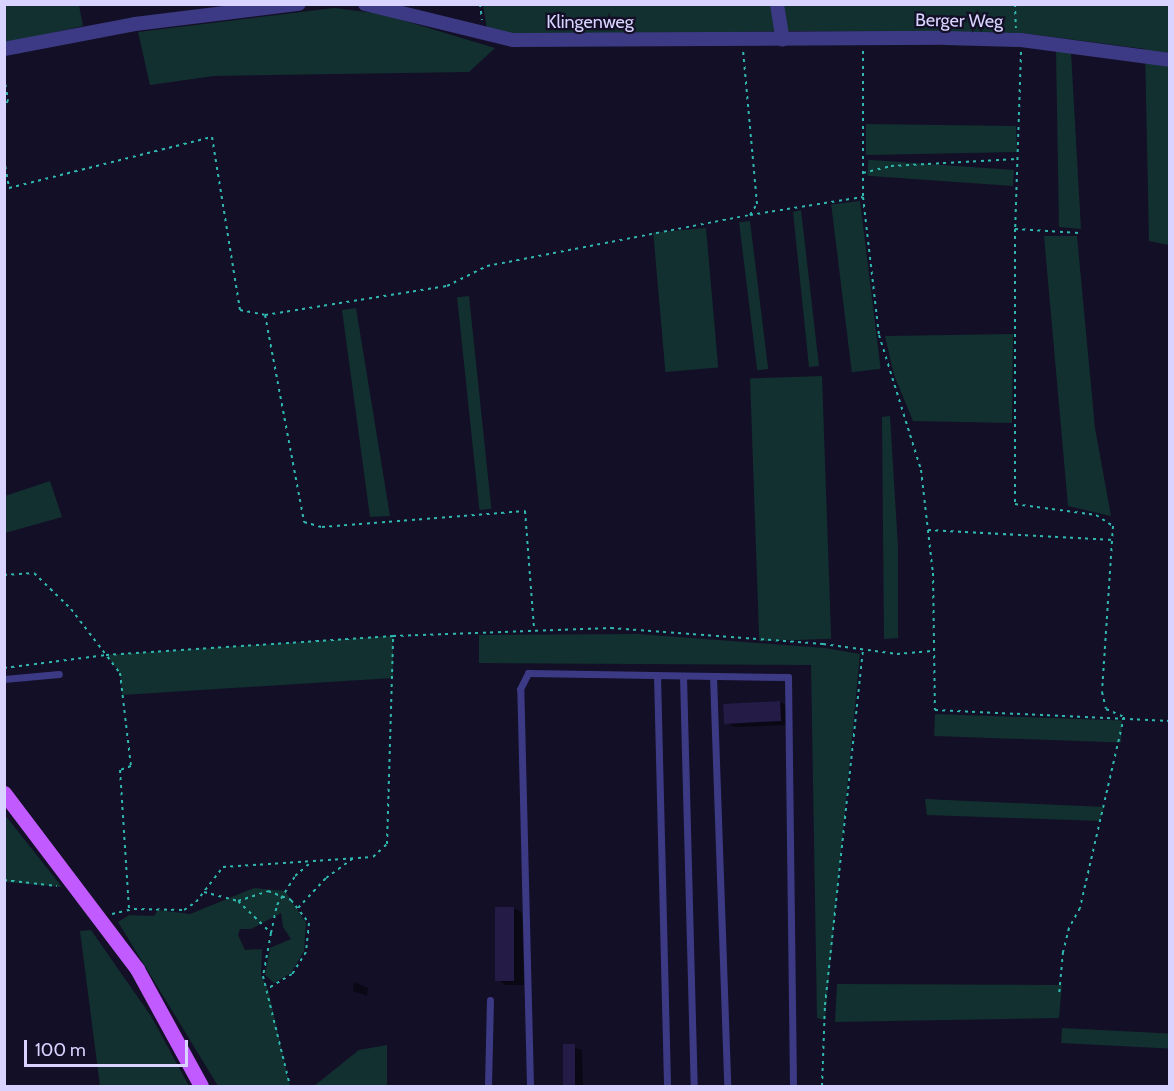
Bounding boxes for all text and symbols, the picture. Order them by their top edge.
street label: Berger Weg [915,9,1003,33]
street label: Klingenweg [546,11,634,33]
scale bar [27,1028,190,1066]
text: 100 m [35,1039,86,1061]

